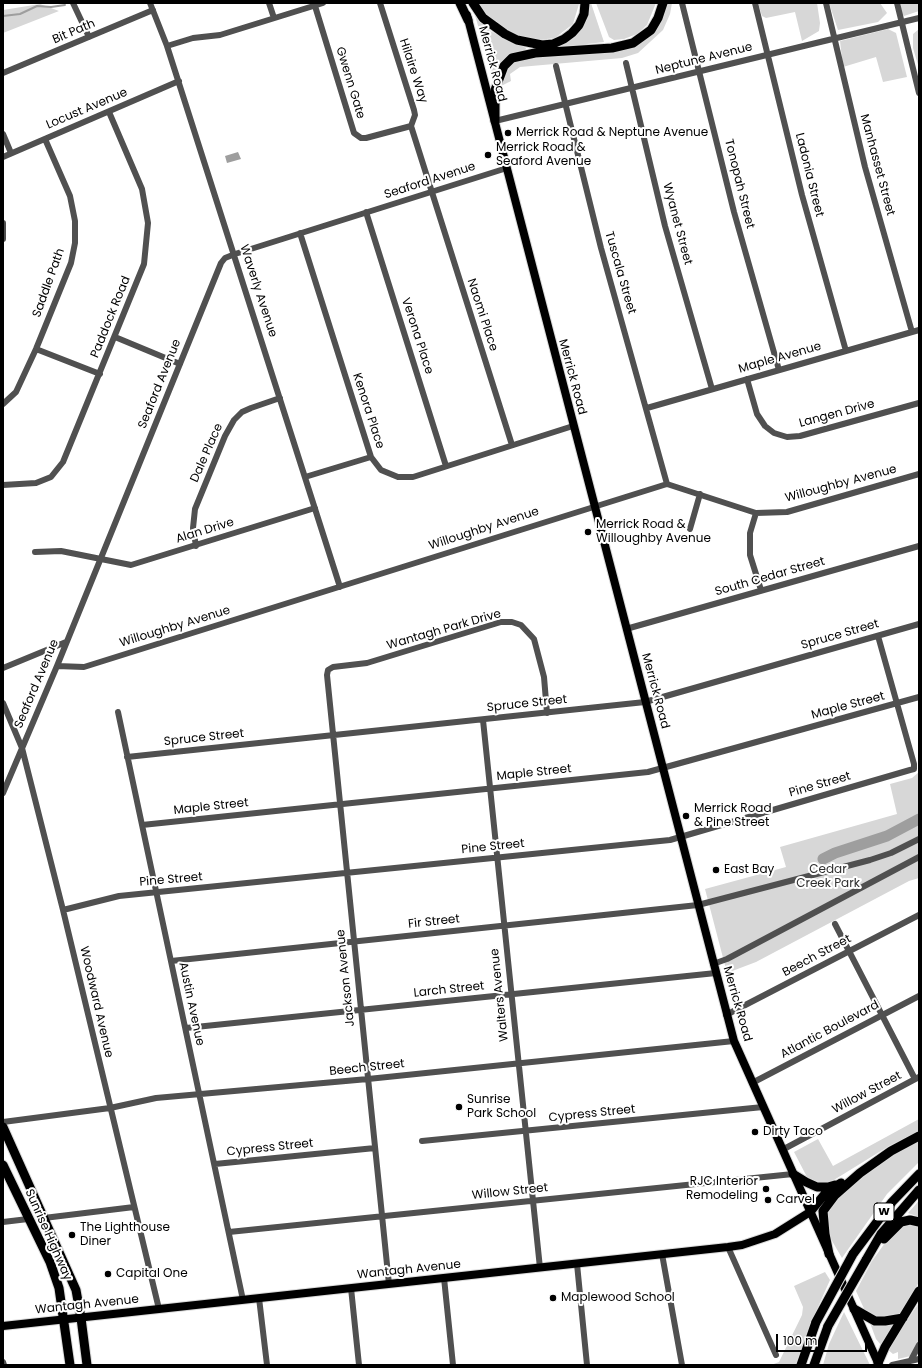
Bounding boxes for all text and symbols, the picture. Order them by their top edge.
street label: Bit Path [50,17,98,47]
street label: Merrick Road [475,25,509,103]
street label: Hilaire Way [396,37,430,105]
street label: Neptune Avenue [654,40,754,78]
street label: Gwenn Gate [332,45,368,121]
street label: Locust Avenue [44,85,130,133]
street label: Manhasset Street [857,113,897,217]
place label: Merrick Road & Neptune Avenue [516,126,708,140]
marker: Merrick Road & Neptune Avenue [503,128,513,138]
street label: Ladonia Street [792,131,826,219]
street label: Tonopah Street [721,138,757,230]
place label: Merrick Road & Seaford Avenue [496,141,591,169]
marker: Merrick Road & Seaford Avenue [483,150,493,160]
street label: Seaford Avenue [383,159,477,203]
street label: Wyanet Street [659,181,695,267]
street label: Tuscala Street [601,230,639,316]
street label: Waverly Avenue [236,243,280,339]
street label: Saddle Path [30,247,68,319]
street label: Paddock Road [88,274,134,360]
street label: Naomi Place [463,277,501,353]
street label: Verona Place [398,296,436,376]
street label: Seaford Avenue [136,337,184,431]
street label: Merrick Road [555,338,589,416]
street label: Maple Avenue [737,339,823,377]
street label: Kenora Place [349,371,387,451]
street label: Langen Drive [798,397,876,431]
street label: Dale Place [188,421,226,485]
street label: Willoughby Avenue [784,462,898,506]
street label: Willoughby Avenue [427,504,541,554]
street label: Alan Drive [174,515,236,547]
place label: Merrick Road & Willoughby Avenue [596,518,711,546]
marker: Merrick Road & Willoughby Avenue [583,527,593,537]
street label: South Cedar Street [714,554,826,600]
street label: Willoughby Avenue [118,603,232,651]
street label: Wantagh Park Drive [385,607,503,653]
street label: Spruce Street [799,617,881,653]
street label: Seaford Avenue [12,637,62,731]
street label: Merrick Road [638,652,672,730]
street label: Maple Street [810,689,886,723]
street label: Spruce Street [486,693,568,715]
street label: Spruce Street [163,727,245,749]
street label: Maple Street [496,762,572,784]
street label: Pine Street [788,769,852,801]
street label: Maple Street [173,796,249,818]
place label: Merrick Road & Pine Street [694,802,772,830]
marker: Merrick Road & Pine Street [681,811,691,821]
street label: Pine Street [461,837,525,857]
place label: East Bay [724,863,774,877]
park label: Cedar Creek Park [796,863,860,891]
marker: East Bay [711,865,721,875]
street label: Pine Street [139,870,203,890]
street label: Fir Street [407,912,461,932]
street label: Jackson Avenue [334,929,358,1027]
street label: Beech Street [780,932,854,980]
street label: Woodward Avenue [76,945,116,1059]
street label: Walters Avenue [488,948,512,1042]
street label: Austin Avenue [175,961,207,1047]
street label: Merrick Road [719,965,755,1043]
street label: Larch Street [413,979,485,1001]
street label: Atlantic Boulevard [778,998,882,1062]
street label: Beech Street [329,1057,405,1079]
street label: Willow Street [830,1069,904,1117]
place label: Sunrise Park School [467,1093,536,1121]
marker: Sunrise Park School [454,1102,464,1112]
street label: Cypress Street [548,1102,636,1126]
place label: Dirty Taco [763,1125,823,1139]
marker: Dirty Taco [750,1127,760,1137]
street label: Cypress Street [226,1136,314,1160]
place label: RJC Interior Remodeling [686,1175,758,1203]
street label: Willow Street [471,1181,549,1203]
marker: RJC Interior Remodeling [761,1184,771,1194]
street label: Sunrise Highway [21,1187,75,1283]
place label: Carvel [776,1193,815,1207]
marker: Carvel [763,1195,773,1205]
road number: W [874,1203,894,1221]
place label: The Lighthouse Diner [80,1221,170,1249]
marker: The Lighthouse Diner [67,1230,77,1240]
street label: Wantagh Avenue [357,1257,461,1283]
place label: Capital One [116,1267,188,1281]
marker: Capital One [103,1269,113,1279]
place label: Maplewood School [561,1291,675,1305]
street label: Wantagh Avenue [35,1292,139,1318]
marker: Maplewood School [548,1293,558,1303]
scale bar [778,1326,869,1352]
text: 100 m [783,1332,817,1349]

